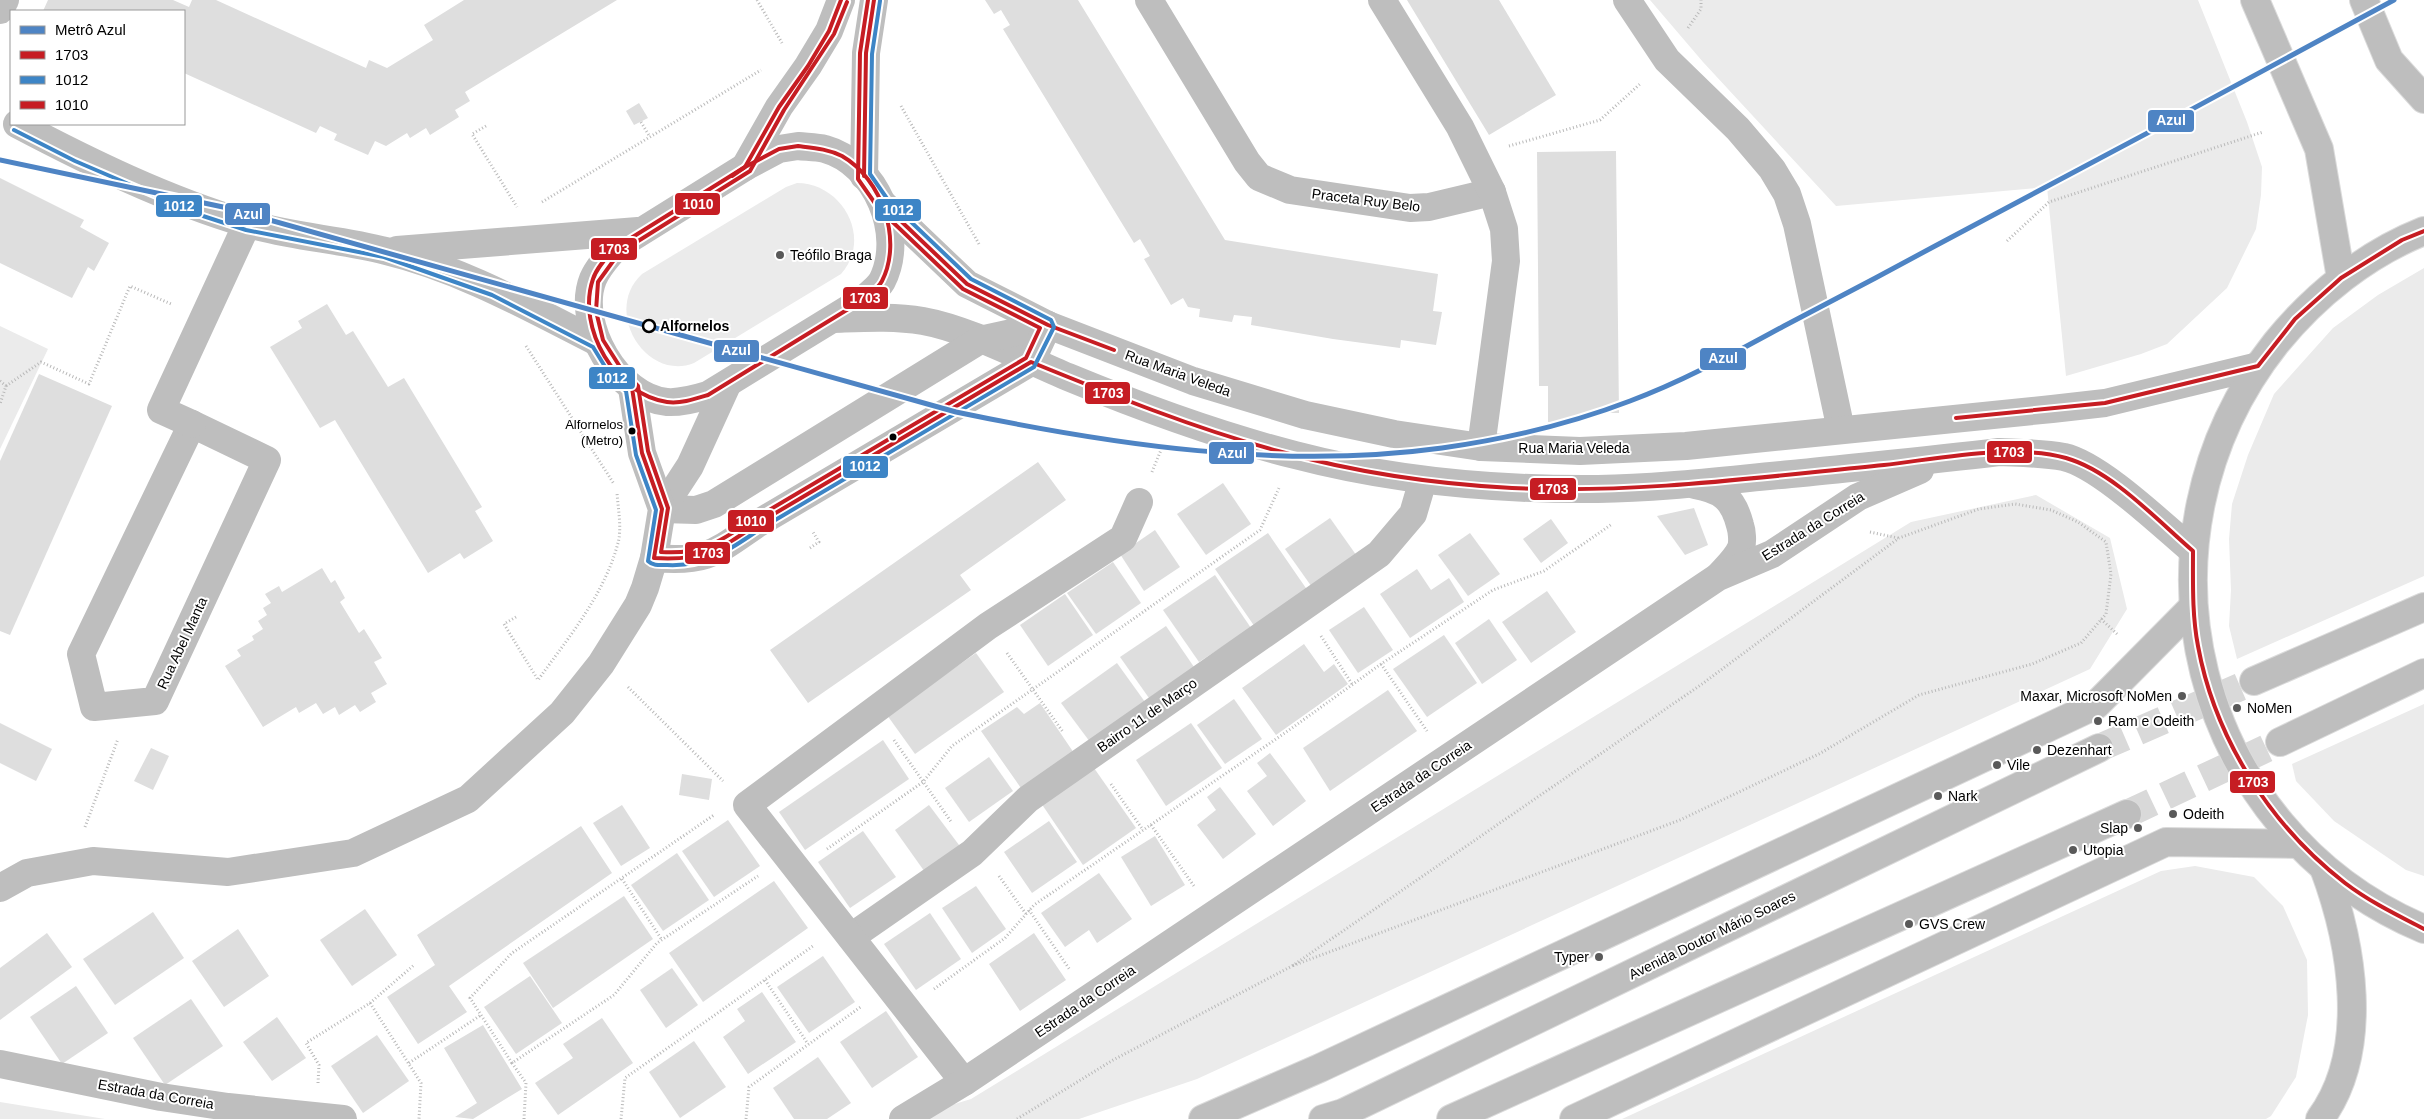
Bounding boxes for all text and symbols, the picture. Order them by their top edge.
legend [10,10,185,125]
text: Metrô Azul [55,21,126,38]
text: 1703 [55,46,88,63]
text: 1012 [55,71,88,88]
text: 1010 [55,96,88,113]
line badge: Azul [2147,109,2195,133]
text: Azul [2156,112,2186,128]
street label: Praceta Ruy Belo [1311,185,1421,215]
line badge: 1010 [674,192,721,216]
line badge: 1012 [155,194,203,218]
text: 1010 [682,196,714,212]
text: 1012 [163,198,195,214]
line badge: 1012 [874,198,922,222]
line badge: Azul [224,202,271,226]
text: 1012 [882,202,914,218]
text: Azul [233,206,263,222]
line badge: 1703 [590,237,638,261]
text: 1703 [598,241,630,257]
place label: Teófilo Braga [790,247,872,263]
marker: Teófilo Braga [774,249,786,261]
line badge: 1703 [842,286,889,310]
text: 1703 [849,290,881,306]
place label: Alfornelos [660,318,729,334]
marker: Alfornelos [642,319,656,333]
line badge: Azul [713,339,760,363]
text: Azul [721,342,751,358]
street label: Rua Maria Veleda [1123,346,1233,400]
line badge: Azul [1699,347,1747,371]
text: Azul [1708,350,1738,366]
line badge: 1012 [588,366,636,390]
text: 1012 [596,370,628,386]
line badge: 1703 [1084,381,1131,405]
text: 1703 [1092,385,1124,401]
place label: Alfornelos (Metro) [565,417,623,448]
marker: Alfornelos (Metro) [627,426,637,436]
unlabelled marker [888,432,898,442]
street label: Rua Maria Veleda [1518,440,1630,456]
line badge: 1703 [1986,440,2033,464]
line badge: Azul [1208,441,1255,465]
text: 1703 [1993,444,2025,460]
text: Azul [1217,445,1247,461]
line badge: 1012 [842,455,889,479]
text: 1012 [849,458,881,474]
line badge: 1703 [1529,477,1577,501]
text: 1703 [1537,481,1569,497]
street label: Estrada da Correia [1759,488,1867,564]
line badge: 1010 [727,509,775,533]
text: 1010 [735,513,767,529]
line badge: 1703 [684,541,731,565]
text: 1703 [692,545,724,561]
street label: Rua Abel Manta [154,594,210,692]
street label: Bairro 11 de Março [1094,674,1200,755]
place label: Maxar, Microsoft NoMen [2020,688,2172,704]
marker: Maxar, Microsoft NoMen [2176,690,2188,702]
place label: NoMen [2247,700,2292,716]
marker: NoMen [2231,702,2243,714]
place label: Ram e Odeith [2108,713,2194,729]
marker: Ram e Odeith [2092,715,2104,727]
street label: Estrada da Correia [1368,736,1474,815]
place label: Dezenhart [2047,742,2112,758]
marker: Dezenhart [2031,744,2043,756]
place label: Vile [2007,757,2030,773]
marker: Vile [1991,759,2003,771]
line badge: 1703 [2229,770,2276,794]
text: 1703 [2237,774,2269,790]
place label: Nark [1948,788,1979,804]
marker: Nark [1932,790,1944,802]
place label: Odeith [2183,806,2224,822]
marker: Odeith [2167,808,2179,820]
place label: Slap [2100,820,2128,836]
marker: Slap [2132,822,2144,834]
place label: Utopia [2083,842,2124,858]
marker: Utopia [2067,844,2079,856]
street label: Avenida Doutor Mário Soares [1626,888,1798,982]
place label: GVS Crew [1919,916,1986,932]
marker: GVS Crew [1903,918,1915,930]
place label: Typer [1554,949,1589,965]
marker: Typer [1593,951,1605,963]
street label: Estrada da Correia [1032,961,1138,1040]
street label: Estrada da Correia [97,1076,215,1112]

